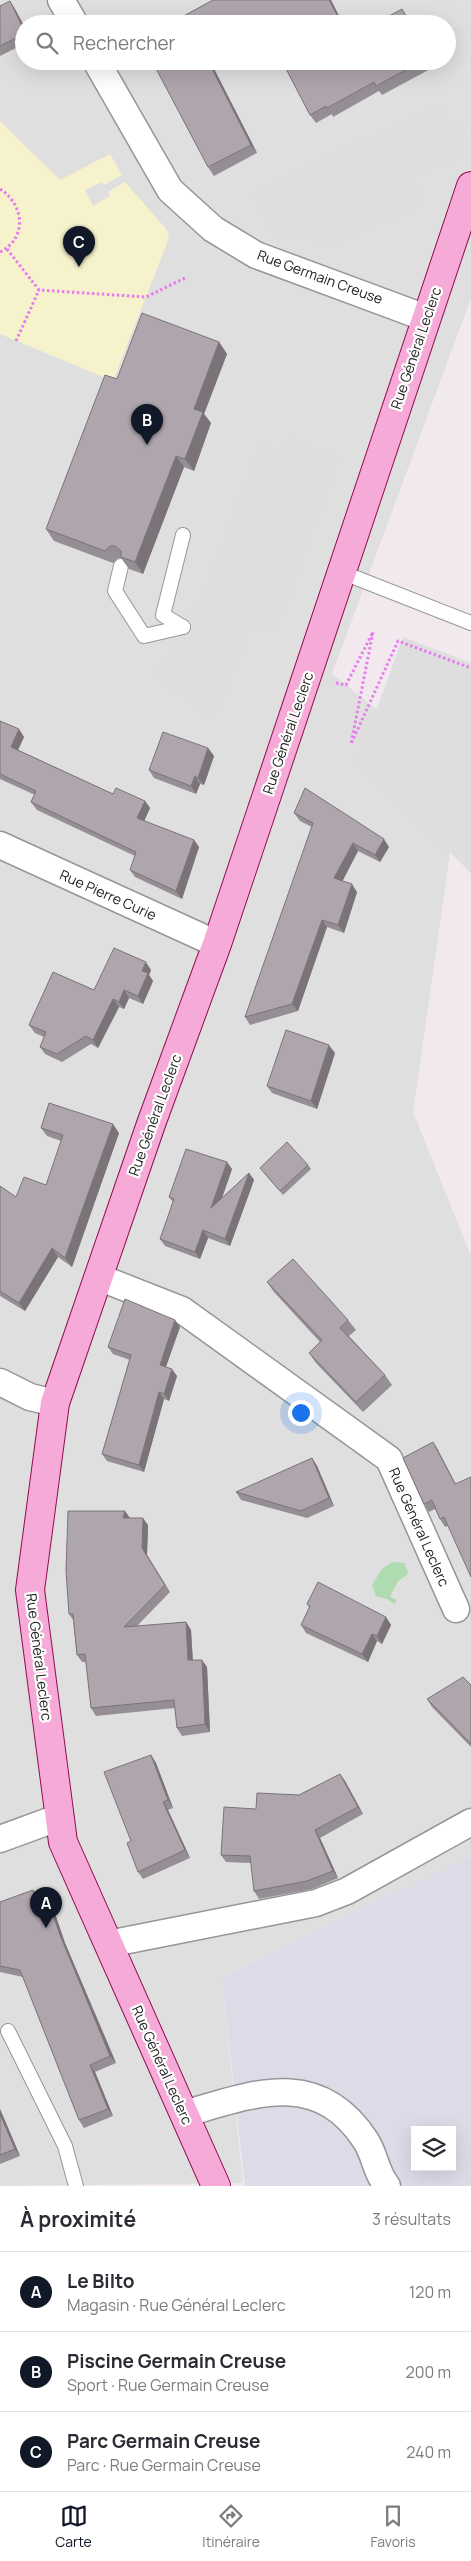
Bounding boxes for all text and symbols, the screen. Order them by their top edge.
search box [15,15,456,70]
icon: search [33,29,61,57]
text: Rechercher [73,30,175,56]
pin: C [63,226,95,267]
street label: Rue Germain Creuse [255,245,386,308]
street label: Rue Général Leclerc [386,284,445,411]
pin: B [131,404,163,445]
street label: Rue Général Leclerc [258,669,317,796]
street label: Rue Pierre Curie [57,865,159,924]
street label: Rue Général Leclerc [124,1051,185,1178]
your location [288,1400,314,1426]
street label: Rue Général Leclerc [385,1464,454,1589]
street label: Rue Général Leclerc [22,1592,57,1722]
pin: A [30,1887,62,1928]
street label: Rue Général Leclerc [128,2002,197,2127]
map controls [411,2126,456,2171]
button: layers [411,2126,456,2171]
text: À proximité [20,2205,136,2233]
text: 3 résultats [372,2208,451,2230]
text: Le Bilto [67,2268,134,2294]
text: A [31,2281,41,2303]
text: 120 m [409,2281,451,2303]
text: Magasin · Rue Général Leclerc [67,2294,286,2316]
text: Piscine Germain Creuse [67,2348,286,2374]
text: B [31,2361,41,2383]
text: 200 m [406,2361,451,2383]
text: Sport · Rue Germain Creuse [67,2374,269,2396]
text: Parc Germain Creuse [67,2428,260,2454]
text: C [30,2441,42,2463]
text: 240 m [406,2441,451,2463]
text: Parc · Rue Germain Creuse [67,2454,261,2476]
tab: Carte [55,2502,92,2551]
tab: Itinéraire [202,2502,260,2551]
tab: Favoris [371,2502,416,2551]

